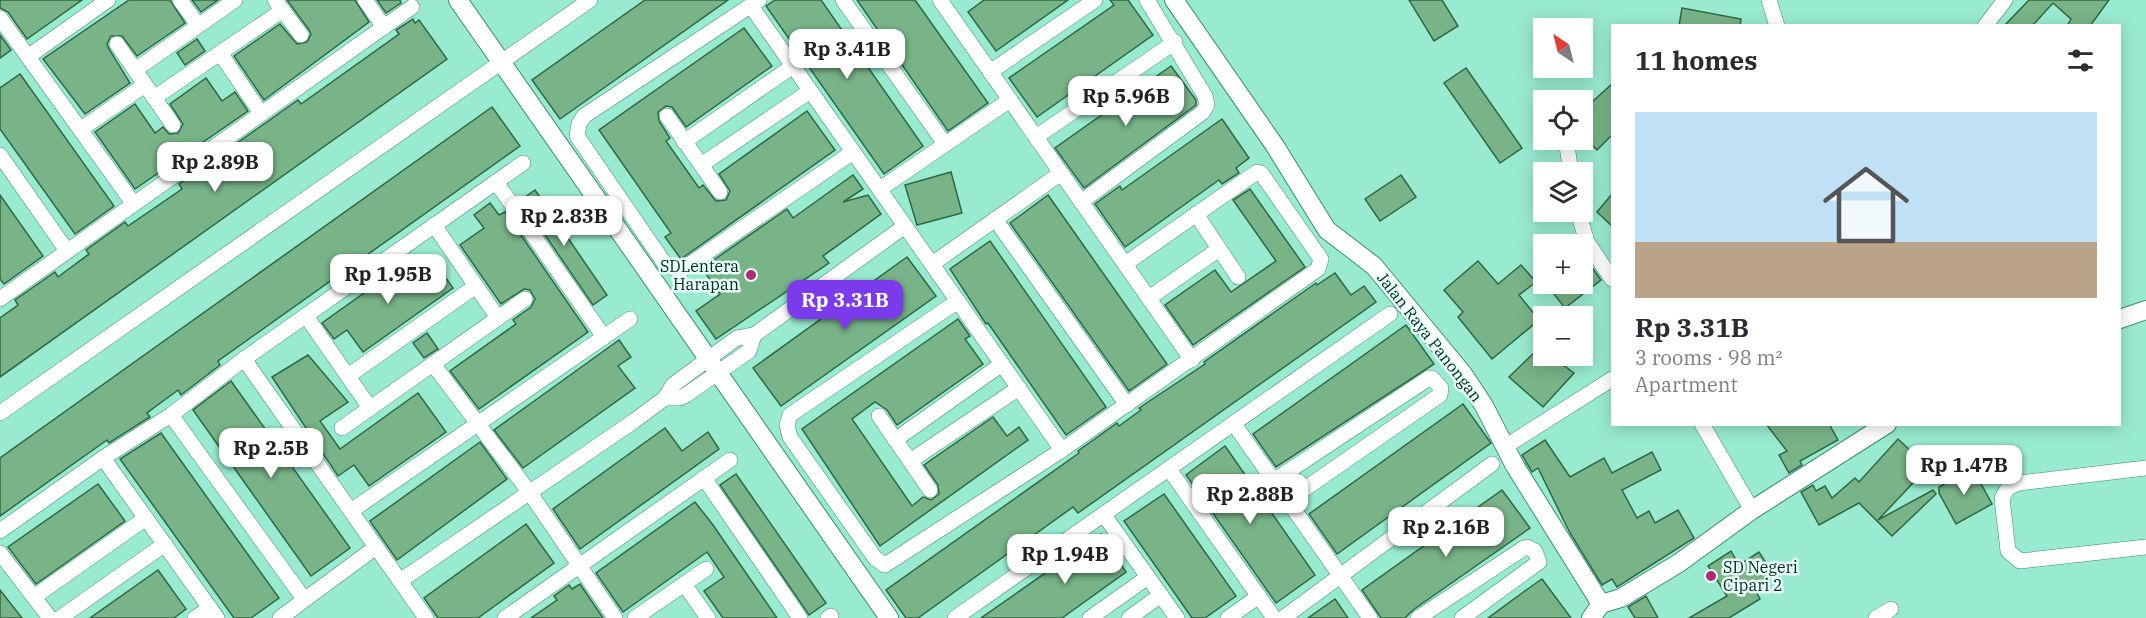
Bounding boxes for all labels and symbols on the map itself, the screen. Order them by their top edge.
north arrow [1533,18,1593,78]
pin: Rp 3.41B [785,29,909,80]
pin: Rp 5.96B [1064,76,1188,127]
pin: Rp 2.89B [153,142,277,193]
pin: Rp 2.83B [502,196,626,247]
pin: Rp 1.95B [326,254,450,305]
place label: SDLentera Harapan [660,256,739,294]
marker: SDLentera Harapan [744,268,758,282]
street label: Jalan Raya Panongan [1373,268,1487,406]
pin: Rp 3.31B [783,280,907,331]
pin: Rp 2.5B [216,428,326,479]
pin: Rp 1.47B [1902,445,2026,496]
pin: Rp 2.88B [1188,474,1312,525]
pin: Rp 2.16B [1384,507,1508,558]
pin: Rp 1.94B [1003,534,1127,585]
place label: SD Negeri Cipari 2 [1723,557,1798,595]
marker: SD Negeri Cipari 2 [1704,569,1718,583]

